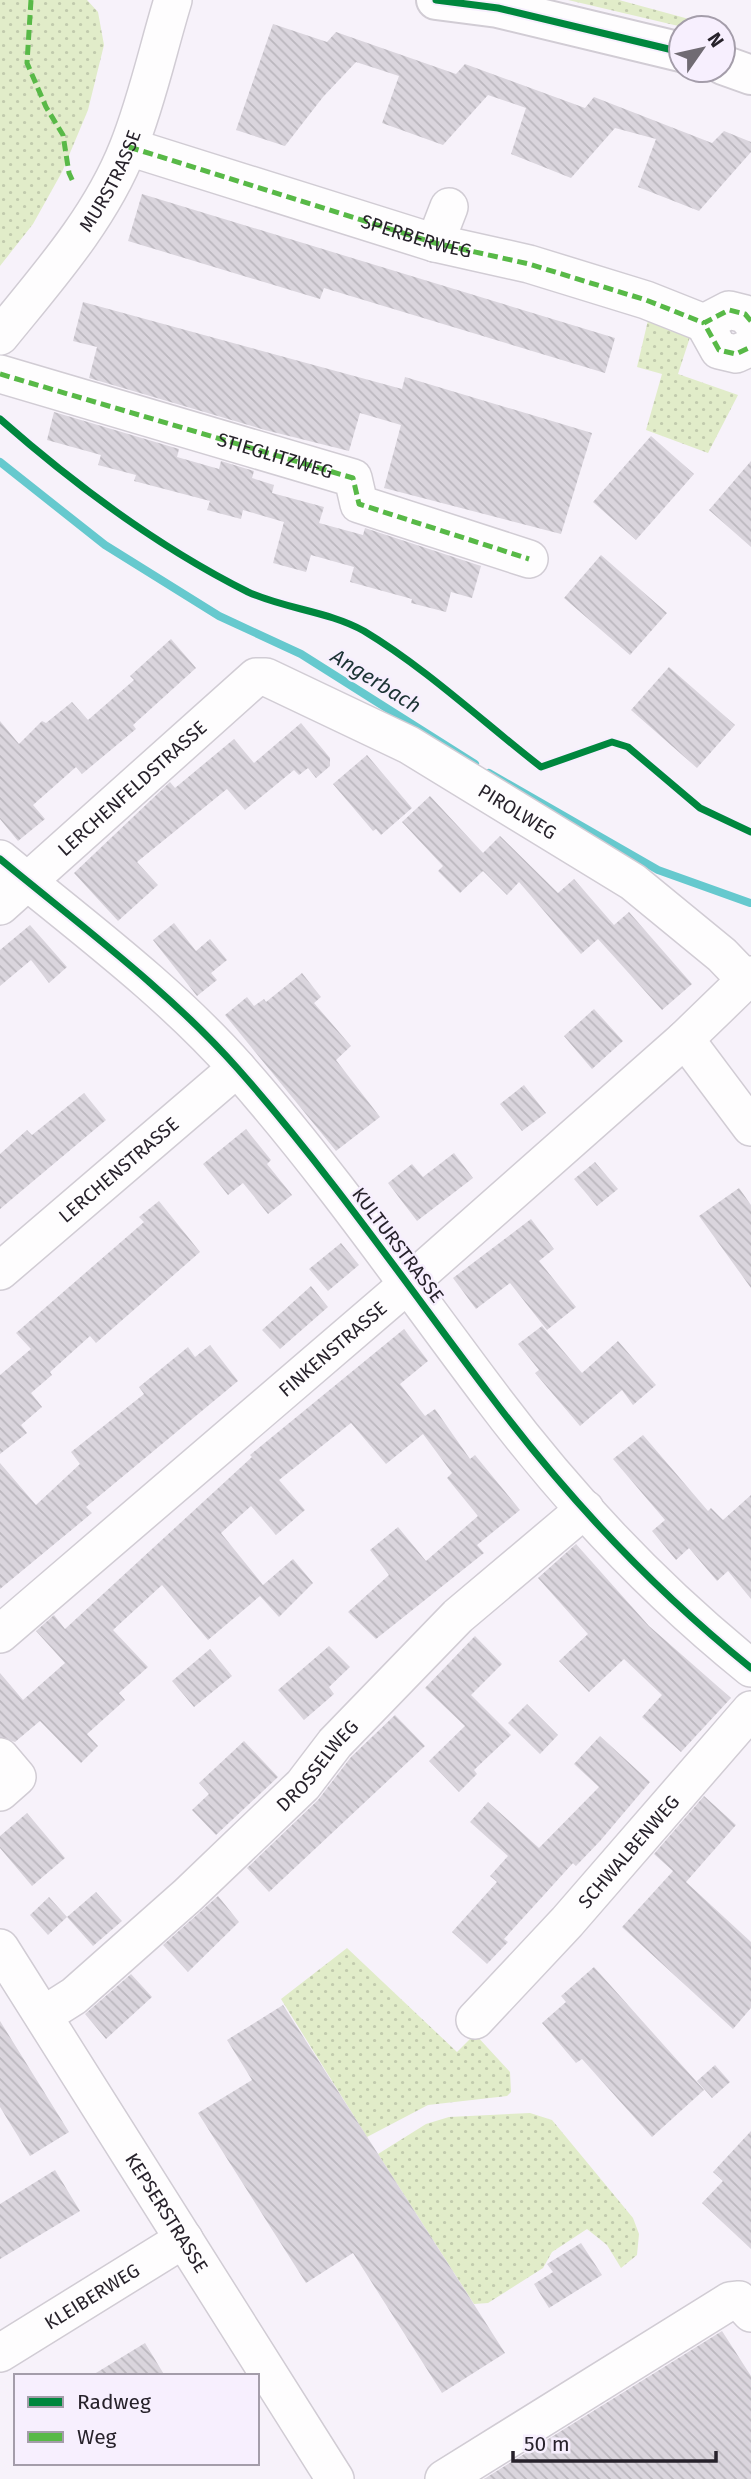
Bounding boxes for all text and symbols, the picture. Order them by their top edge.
north arrow [667,14,737,84]
text: N [703,28,729,51]
street label: MURSTRASSE [74,127,145,236]
street label: SPERBERWEG [358,209,474,262]
street label: STIEGLITZWEG [215,427,336,483]
water label: Angerbach [325,643,426,719]
street label: LERCHENFELDSTRASSE [53,716,211,860]
street label: PIROLWEG [474,779,561,844]
street label: LERCHENSTRASSE [54,1112,183,1227]
street label: KULTURSTRASSE [347,1183,449,1307]
street label: FINKENSTRASSE [274,1296,391,1401]
street label: DROSSELWEG [271,1715,363,1816]
street label: SCHWALBENWEG [573,1790,684,1913]
street label: KEPSERSTRASSE [121,2149,213,2277]
street label: KLEIBERWEG [40,2258,143,2334]
legend [14,2374,259,2465]
text: Radweg [77,2389,151,2415]
scale bar [513,2420,716,2464]
text: Weg [77,2424,117,2450]
text: 50 m [524,2431,570,2457]

